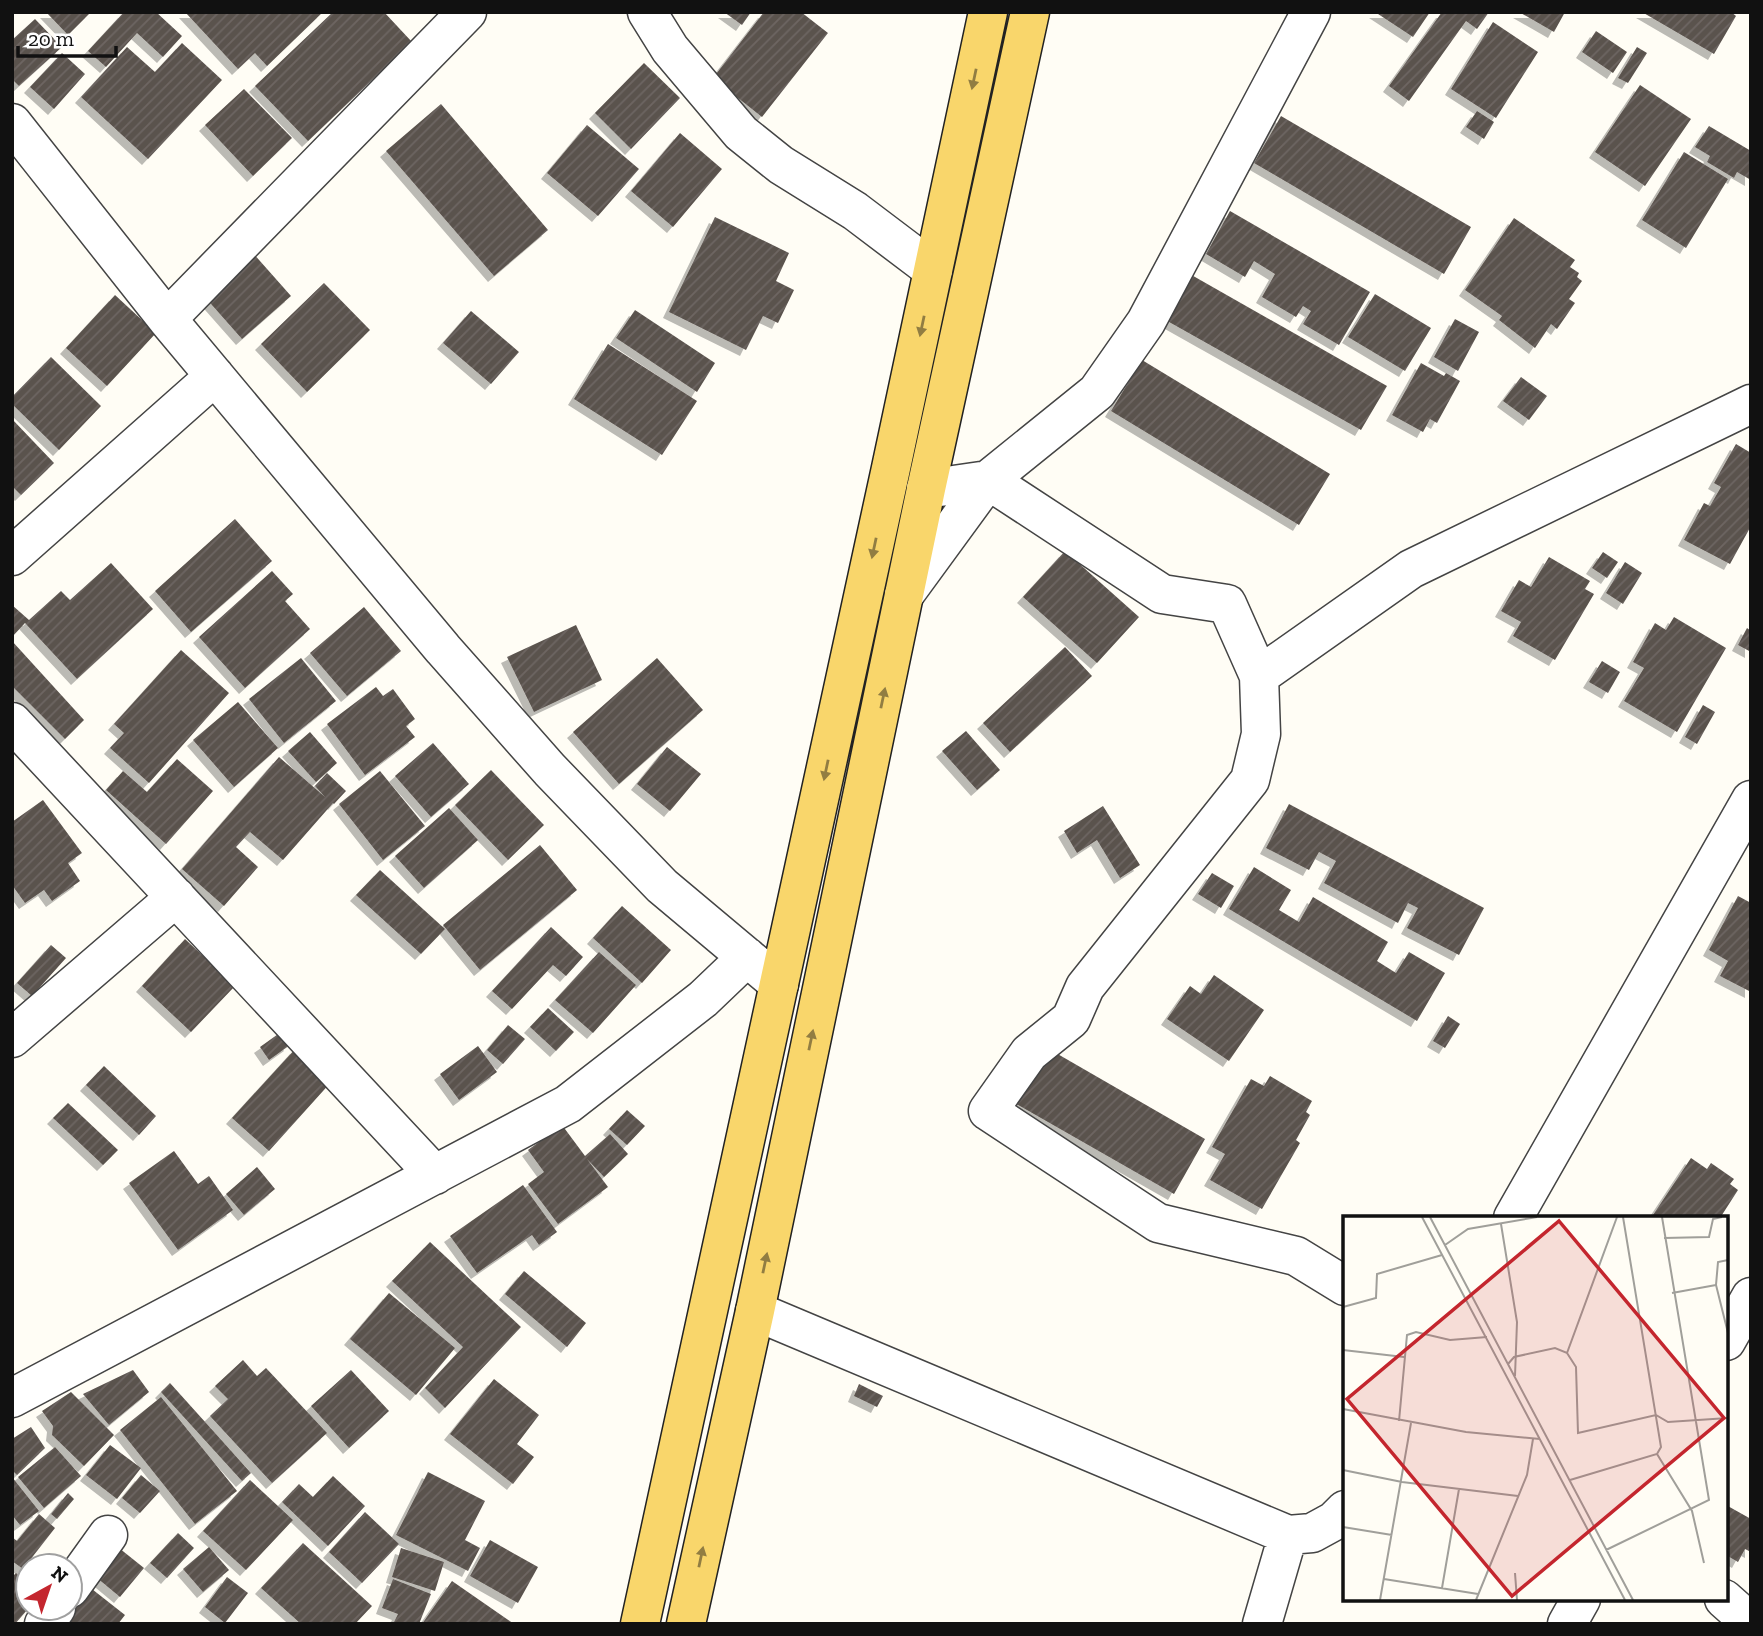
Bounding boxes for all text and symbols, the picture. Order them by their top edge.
scale bar [18,14,116,58]
text: 20 m [28,26,74,51]
one-way arrow [968,68,979,90]
one-way arrow [916,315,927,337]
one-way arrow [868,537,879,559]
one-way arrow [877,687,888,709]
one-way arrow [820,759,831,781]
one-way arrow [806,1029,817,1051]
inset map [1343,1216,1728,1601]
one-way arrow [759,1252,770,1274]
one-way arrow [695,1546,706,1568]
north arrow [14,1552,84,1622]
text: N [47,1561,73,1588]

